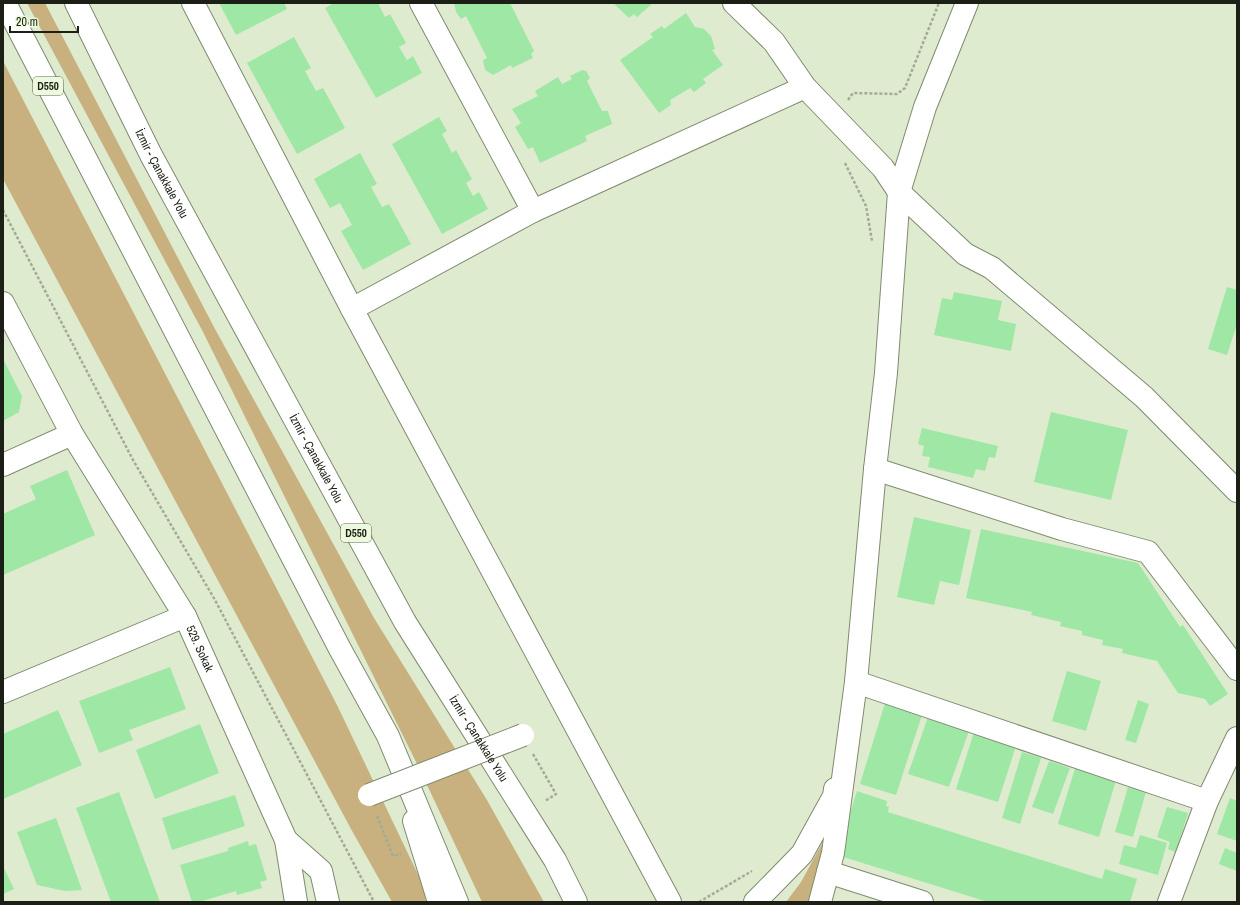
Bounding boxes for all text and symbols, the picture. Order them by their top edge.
scale bar [10,8,78,34]
text: 20 m [16,14,38,30]
road number: D550 [33,77,63,95]
street label: İzmir - Çanakkale Yolu [131,126,192,221]
street label: İzmir - Çanakkale Yolu [285,411,347,506]
road number: D550 [341,524,371,542]
street label: 529. Sokak [182,623,217,674]
street label: İzmir - Çanakkale Yolu [445,693,512,785]

